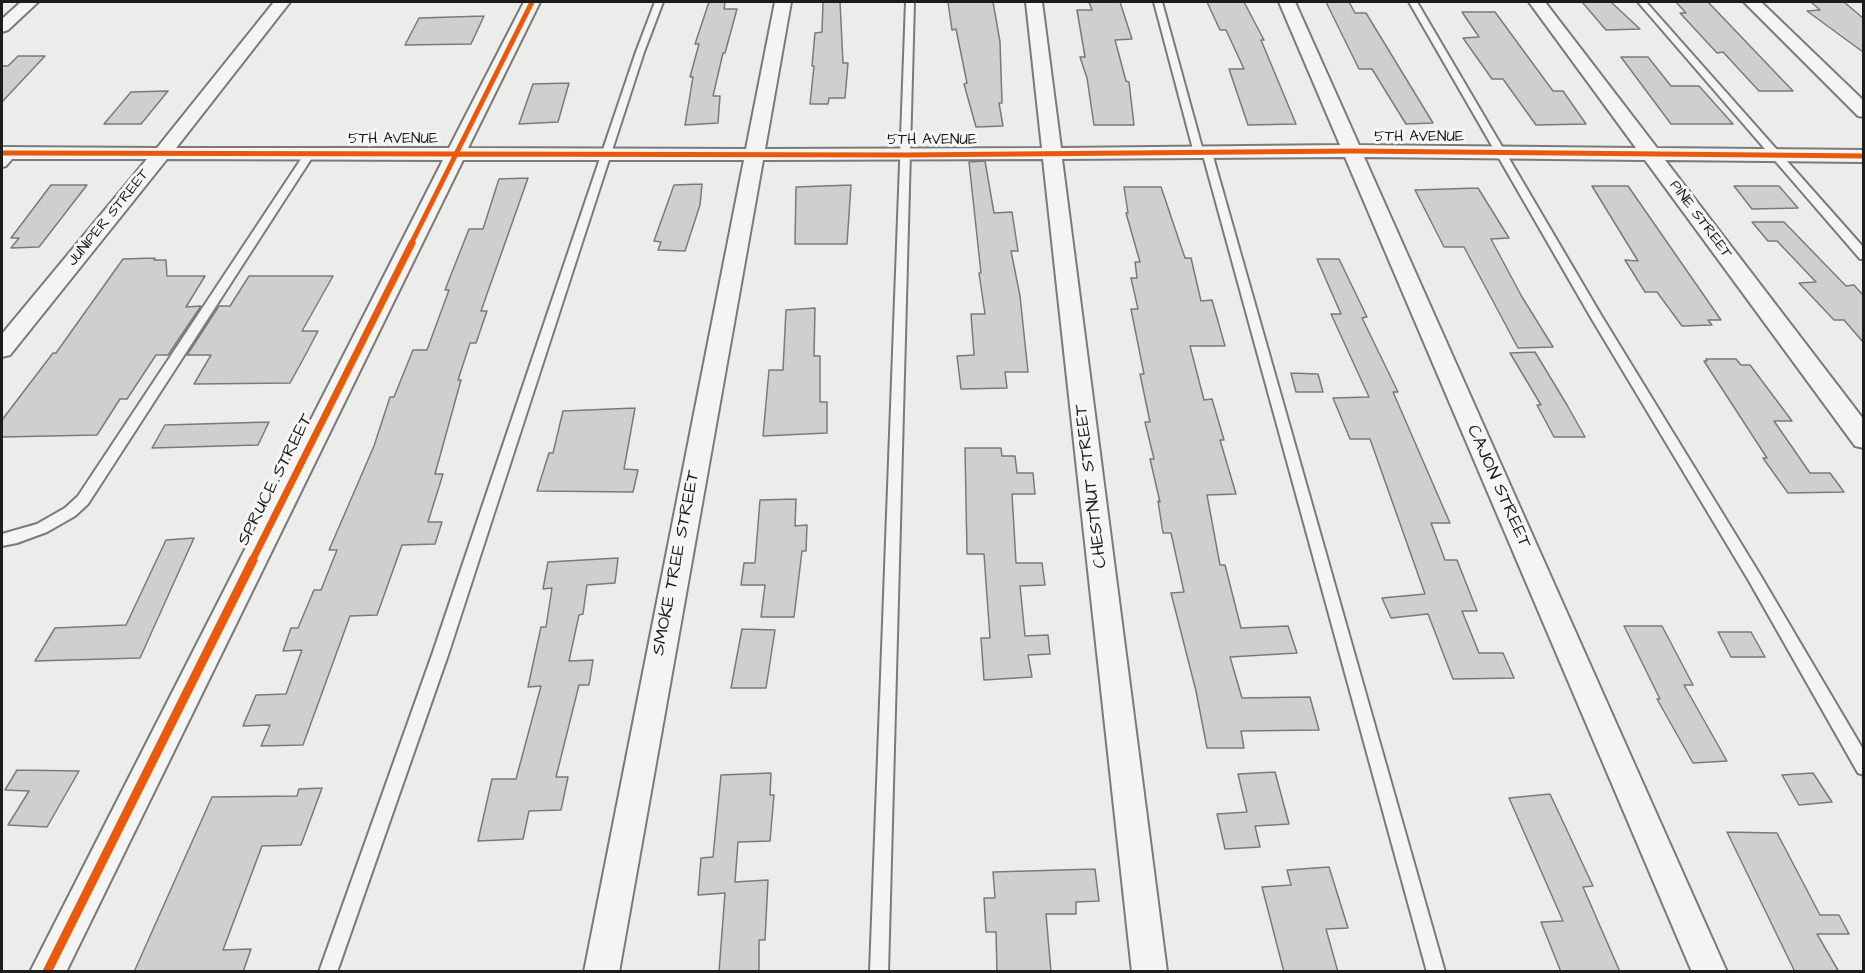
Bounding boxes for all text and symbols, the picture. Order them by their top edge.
street label: 5TH AVENUE [1374,129,1464,147]
street label: 5TH AVENUE [348,131,438,149]
street label: 5TH AVENUE [887,132,977,150]
street label: JUNIPER STREET [64,166,154,270]
street label: PINE STREET [1665,177,1735,263]
street label: CHESTNUT STREET [1071,403,1113,569]
street label: SPRUCE STREET [234,411,318,549]
street label: CAJON STREET [1461,422,1535,552]
street label: SMOKE TREE STREET [648,469,706,657]

